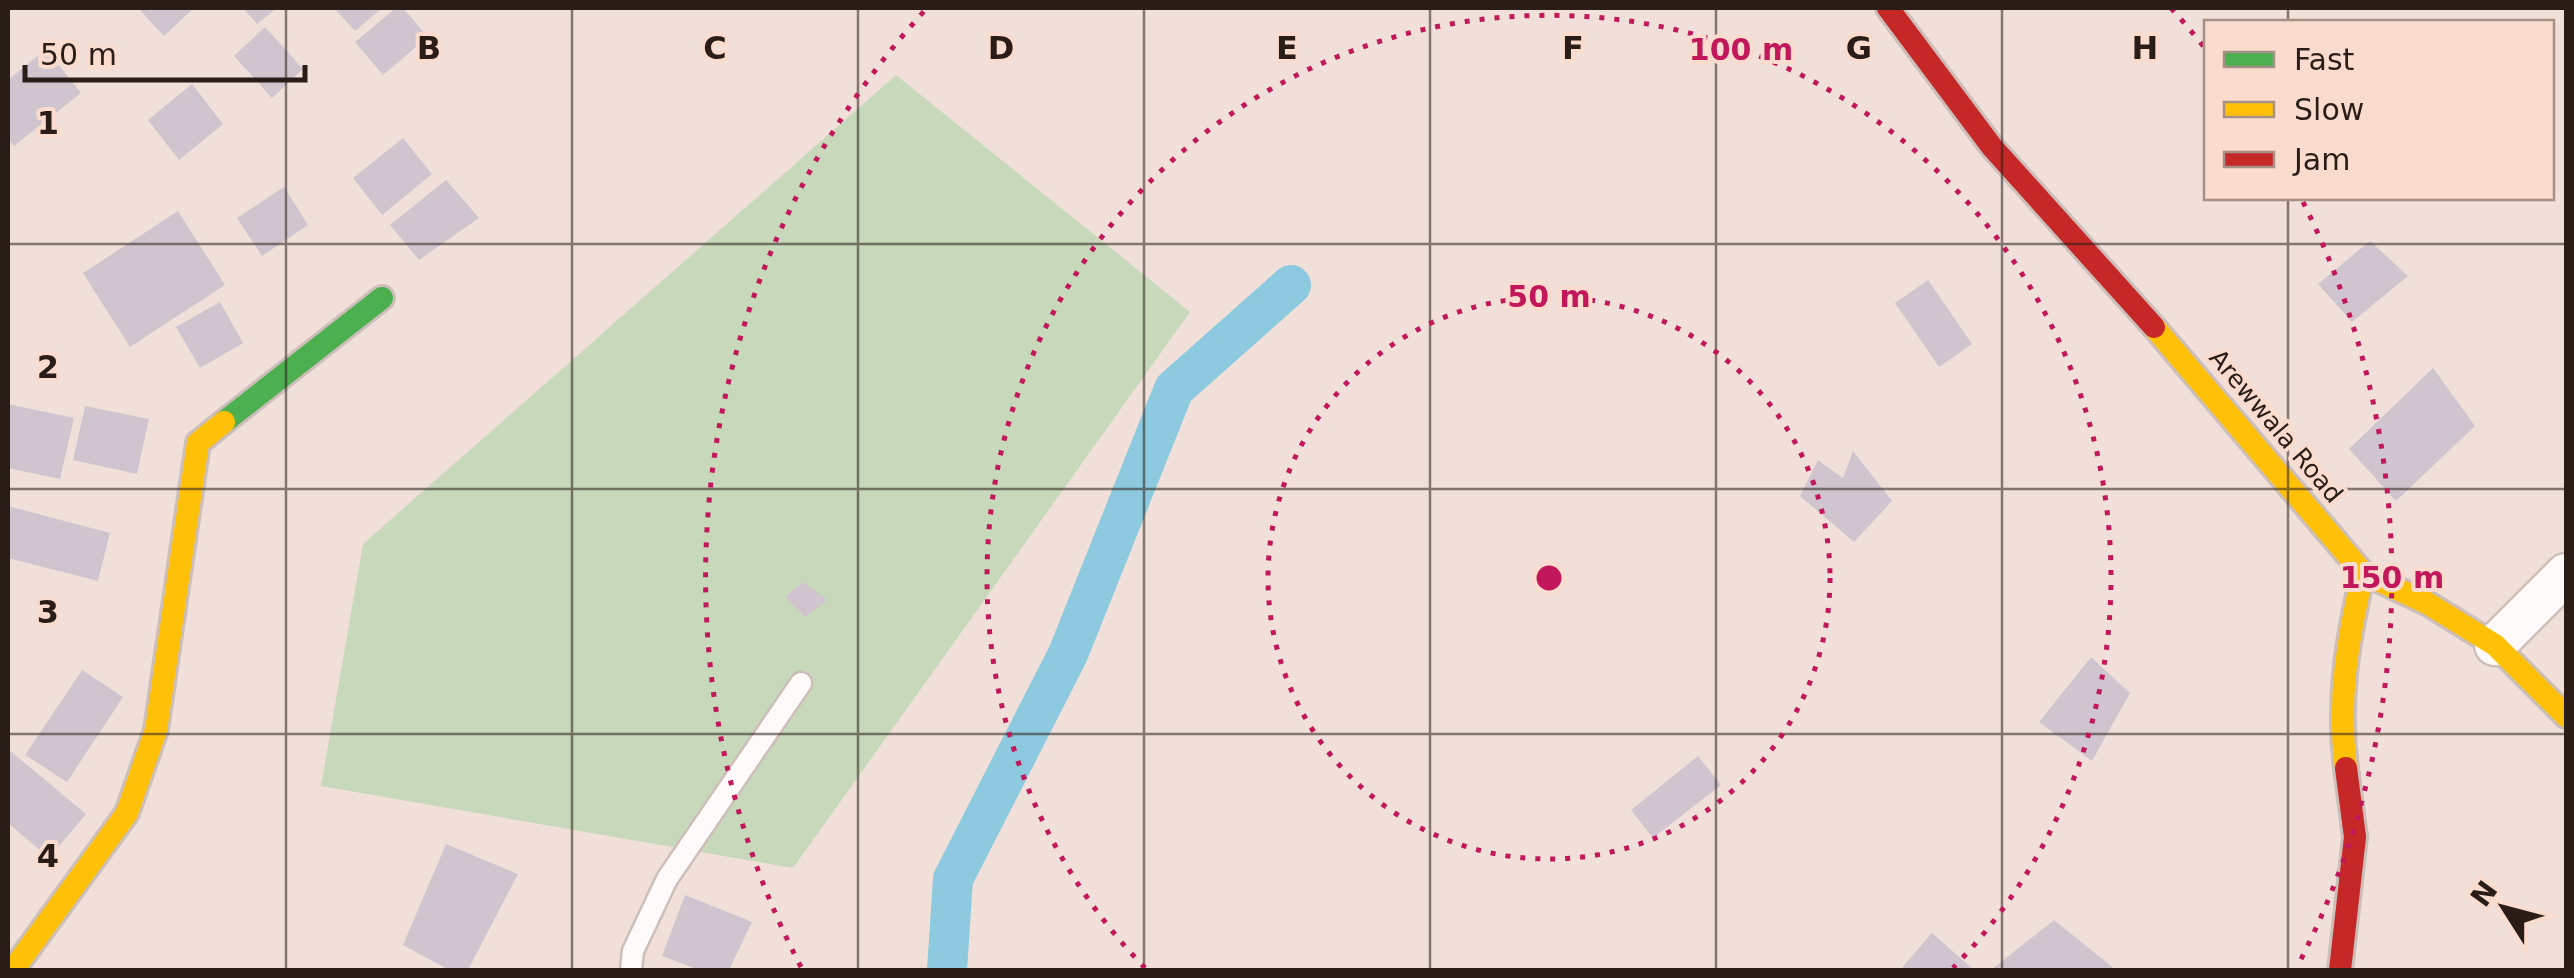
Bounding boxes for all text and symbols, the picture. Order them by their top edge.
scale bar [25,20,305,82]
legend [2204,20,2554,200]
text: B [417,29,441,67]
text: C [703,29,727,67]
text: D [988,29,1014,67]
text: E [1276,29,1298,67]
text: F [1562,29,1584,67]
text: G [1846,29,1872,67]
text: H [2132,29,2158,67]
text: 100 m [1689,32,1793,67]
text: 50 m [40,37,117,72]
text: Fast [2294,42,2355,77]
text: Slow [2294,92,2364,127]
text: 1 [37,104,59,142]
text: Jam [2292,142,2350,177]
text: 50 m [1507,279,1591,314]
street label: Arewwala Road [2203,343,2349,509]
text: 2 [37,348,59,386]
centre of rings [1531,560,1567,596]
text: 150 m [2340,560,2444,595]
text: 3 [37,593,59,631]
text: 4 [37,837,59,875]
north arrow [2454,858,2554,958]
text: N [2464,874,2504,913]

